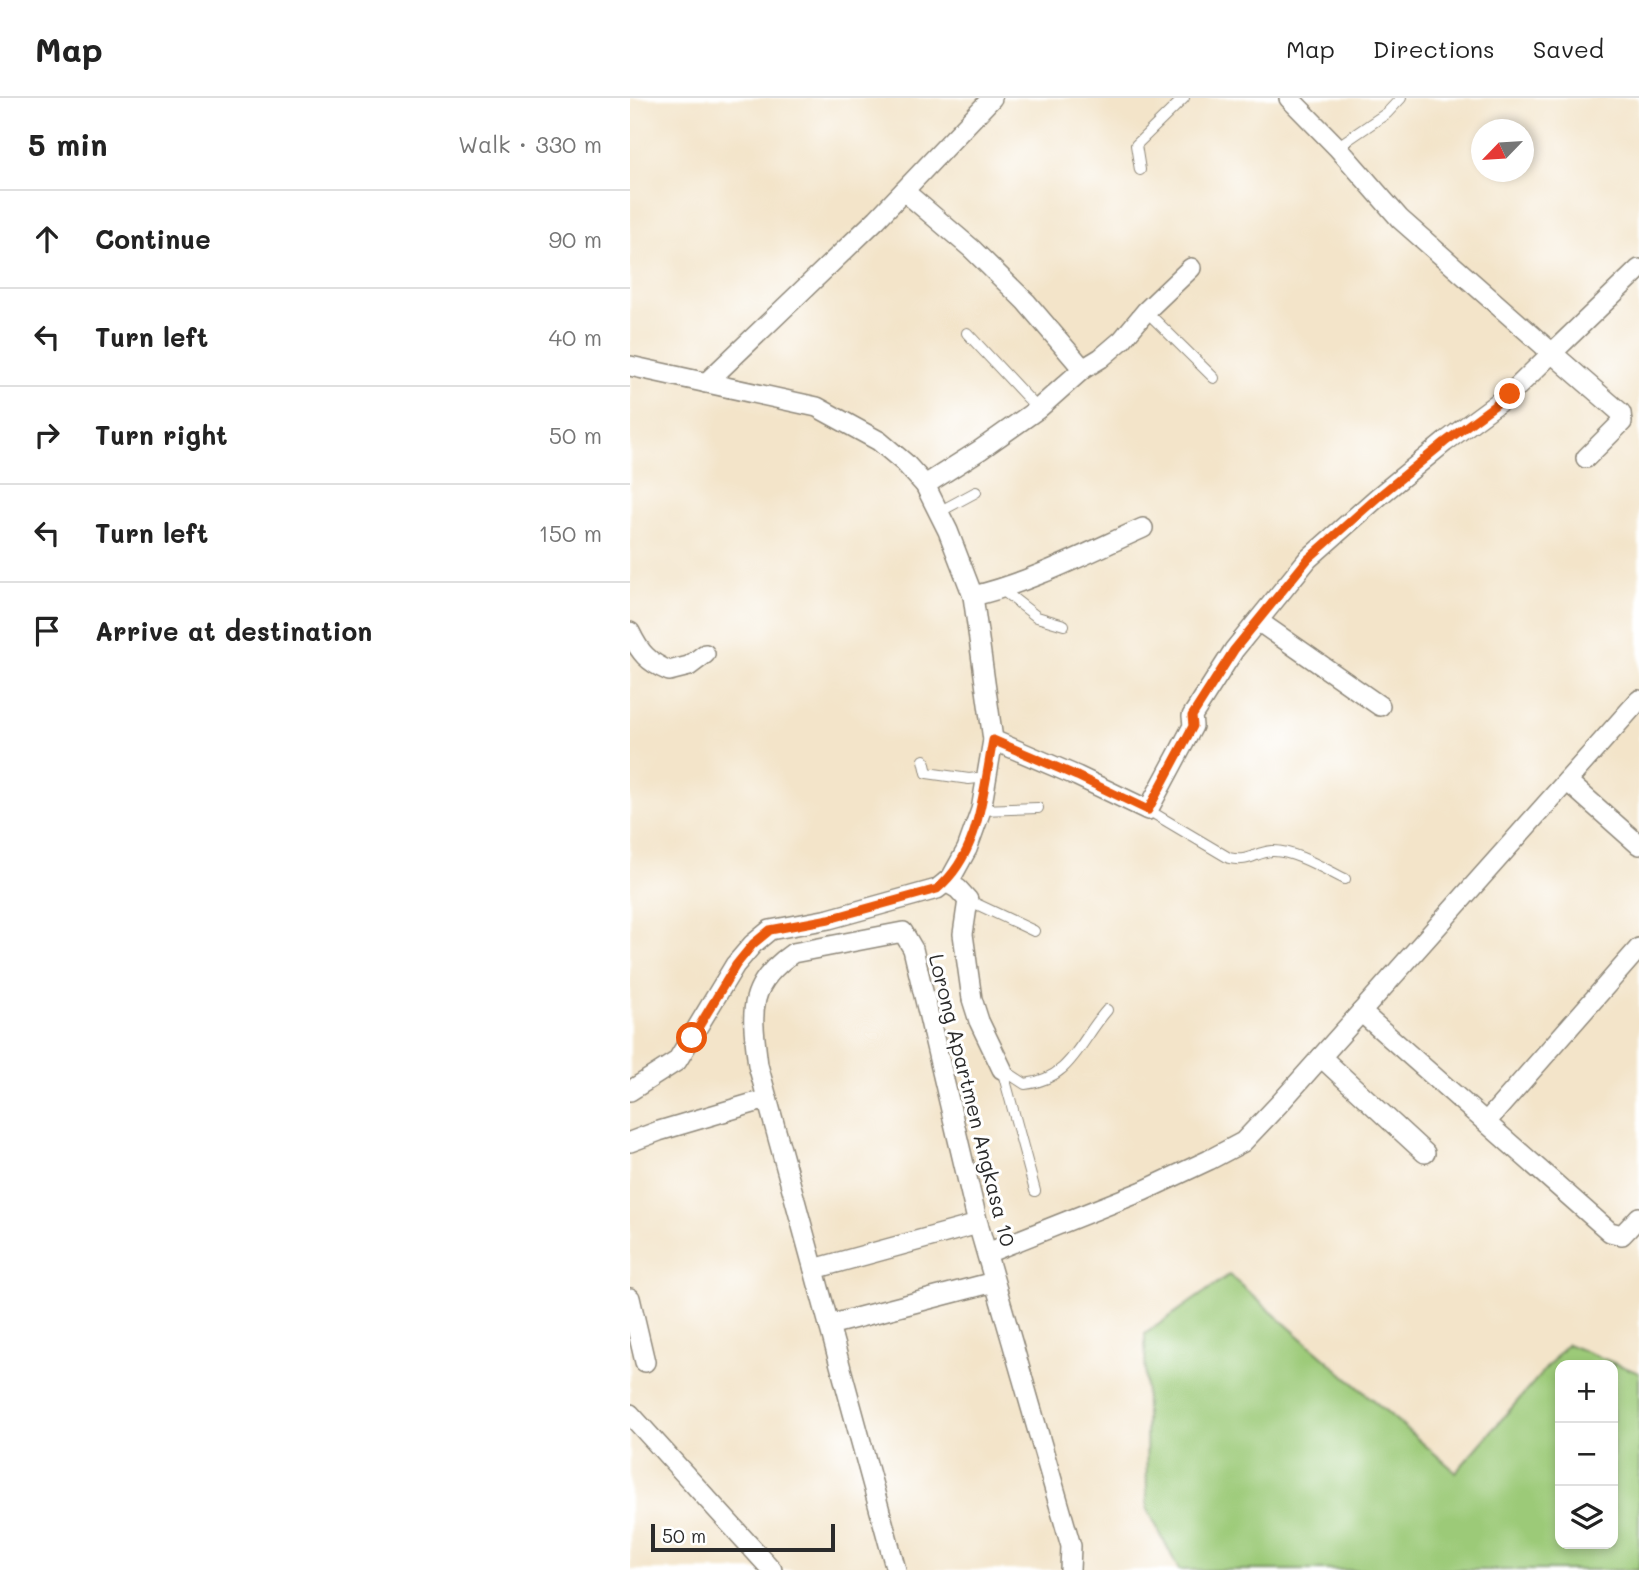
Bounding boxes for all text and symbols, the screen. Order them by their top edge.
text: Map [35,27,103,70]
text: Map [1286,33,1335,64]
text: Directions [1373,33,1495,64]
text: Saved [1533,33,1604,64]
north arrow [1471,119,1534,182]
text: 5 min [28,124,108,164]
text: Walk · 330 m [458,129,602,159]
icon: ahead [28,220,66,258]
text: Continue [95,222,211,256]
text: 90 m [549,224,602,254]
icon: left [28,318,66,356]
text: Turn left [95,320,208,354]
text: 40 m [549,322,602,352]
route end [1494,378,1525,409]
icon: right [28,416,66,454]
text: Turn right [95,418,228,452]
text: 50 m [549,420,602,450]
icon: left [28,514,66,552]
text: Turn left [95,516,208,550]
text: 150 m [538,518,602,548]
icon: arrive [28,612,66,650]
text: Arrive at destination [95,614,372,648]
street label: Lorong Apartmen Angkasa 10 [924,951,1022,1249]
route start [676,1022,707,1053]
map controls [1555,1360,1618,1549]
button: + [1555,1360,1618,1423]
button: − [1555,1423,1618,1486]
button: layers [1555,1486,1618,1549]
scale bar [651,1521,835,1553]
text: 50 m [662,1523,706,1548]

